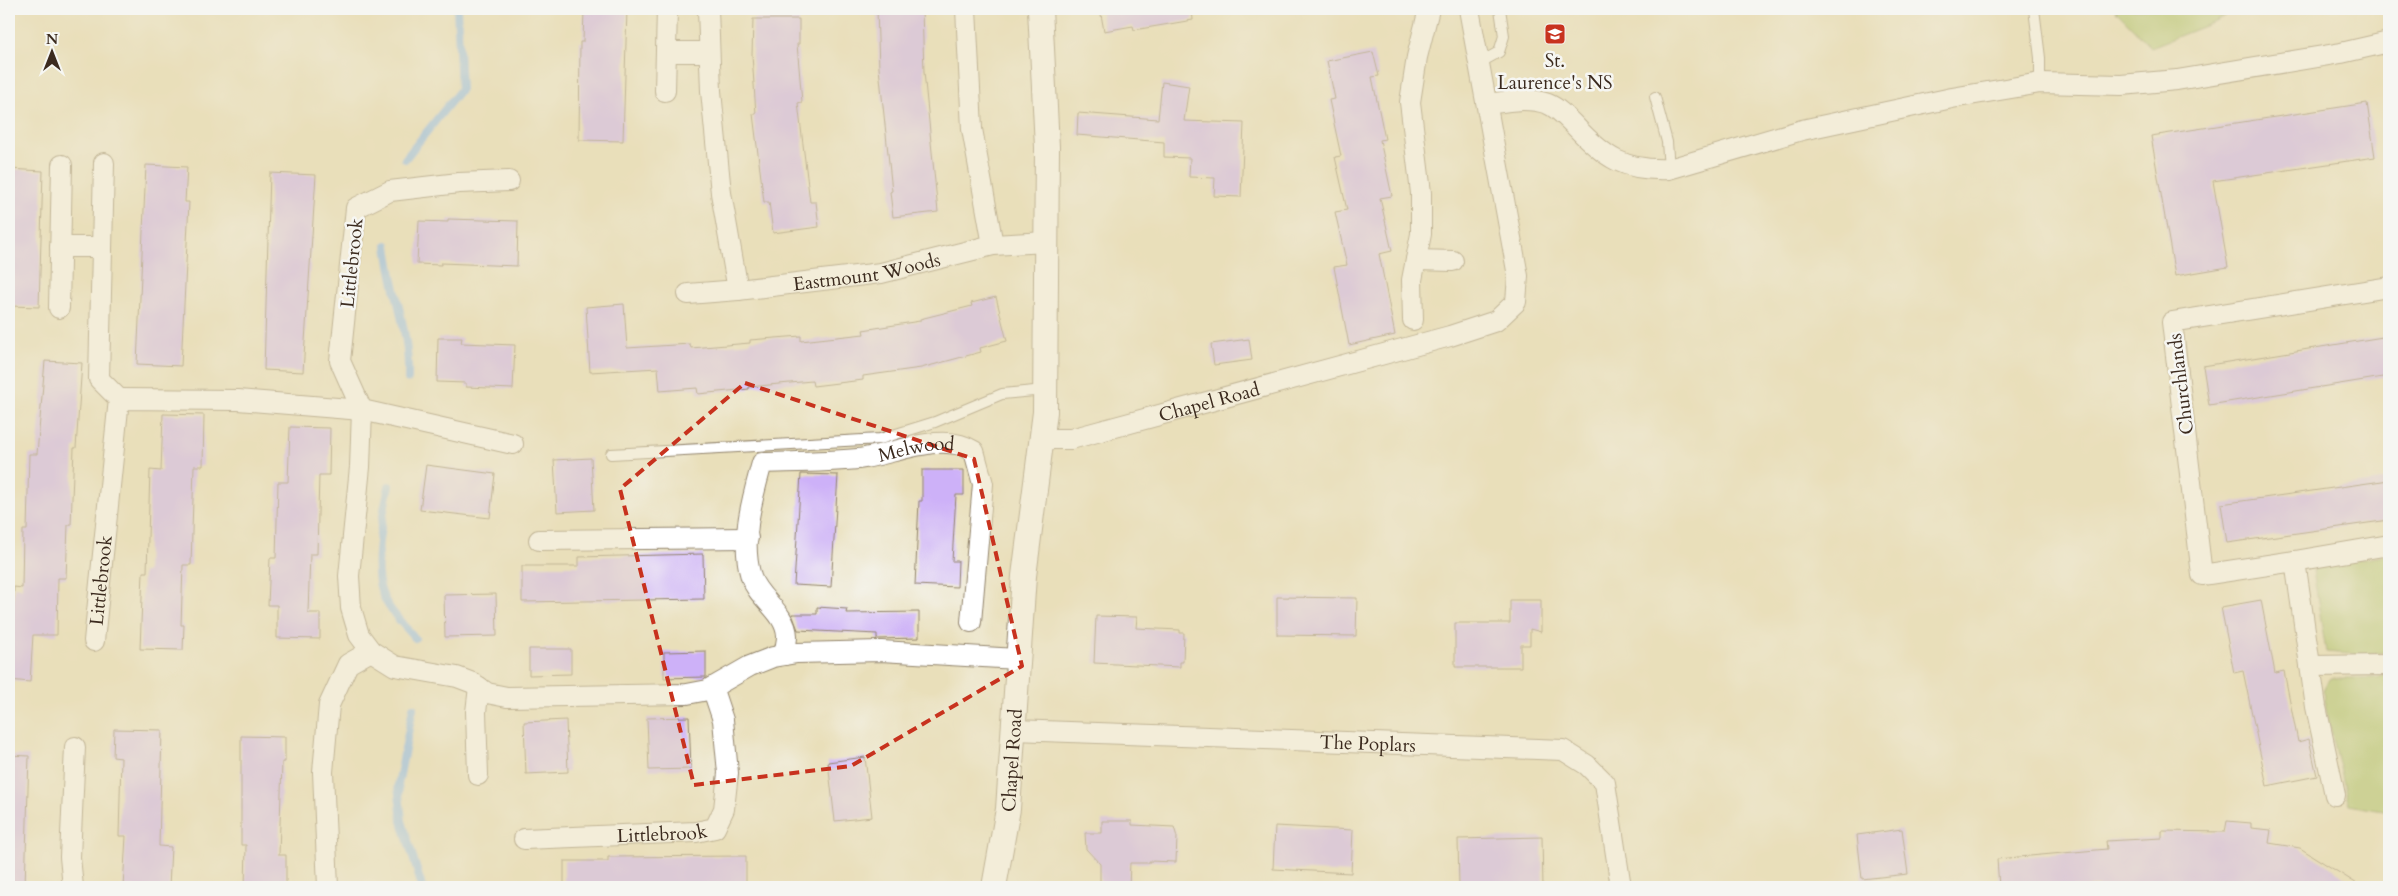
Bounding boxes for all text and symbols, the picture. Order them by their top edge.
school or university icon: St. Laurence's NS [1543,22,1567,46]
north arrow [28,28,78,78]
text: N [46,30,58,49]
place label: St. Laurence's NS [1497,48,1613,96]
street label: Littlebrook [334,216,370,309]
street label: Eastmount Woods [792,247,943,297]
street label: Churchlands [2162,332,2200,436]
street label: Chapel Road [1156,376,1263,429]
street label: Melwood [875,431,955,469]
street label: Littlebrook [84,533,119,627]
street label: Chapel Road [996,708,1029,813]
street label: The Poplars [1319,729,1416,759]
street label: Littlebrook [616,818,710,849]

